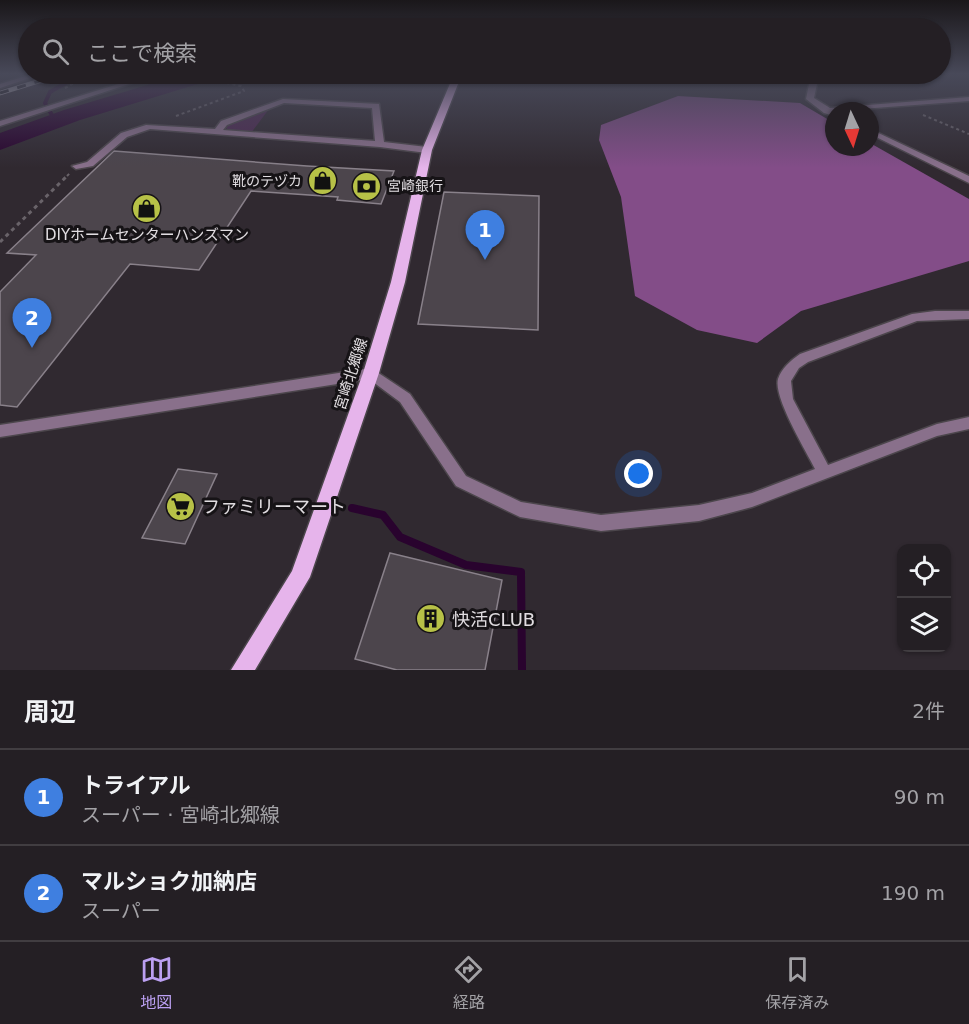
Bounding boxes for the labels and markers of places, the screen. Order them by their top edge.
shop icon: 靴のテヅカ [307,165,339,197]
bank icon: 宮崎銀行 [350,170,382,202]
place label: 靴のテヅカ [232,173,302,189]
place label: 宮崎銀行 [387,178,443,194]
shop icon: DIYホームセンターハンズマン [131,192,163,224]
pin: 1 [466,210,504,260]
place label: DIYホームセンターハンズマン [45,226,249,244]
pin: 2 [12,298,51,348]
supermarket icon: ファミリーマート [165,490,197,522]
place label: ファミリーマート [202,496,346,517]
building icon: 快活CLUB [415,603,447,635]
place label: 快活CLUB [452,609,535,630]

